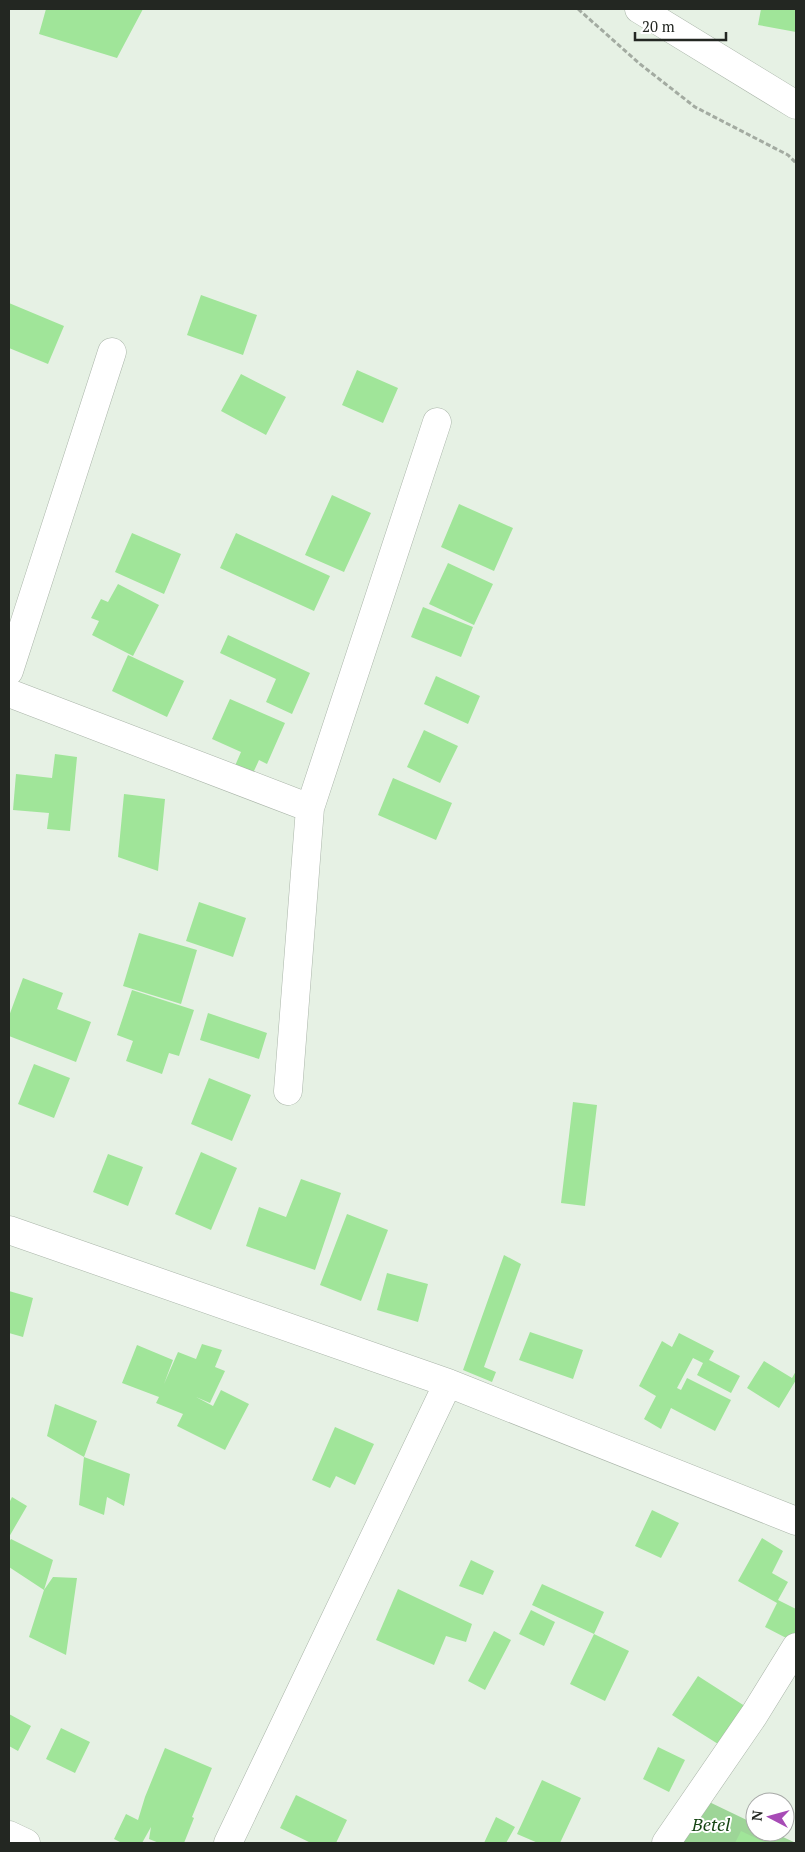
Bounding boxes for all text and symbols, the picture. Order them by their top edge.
scale bar [635,10,726,42]
text: 20 m [642,16,675,36]
north arrow [745,1792,795,1842]
text: N [747,1809,767,1822]
park label: Betel [691,1812,730,1836]

